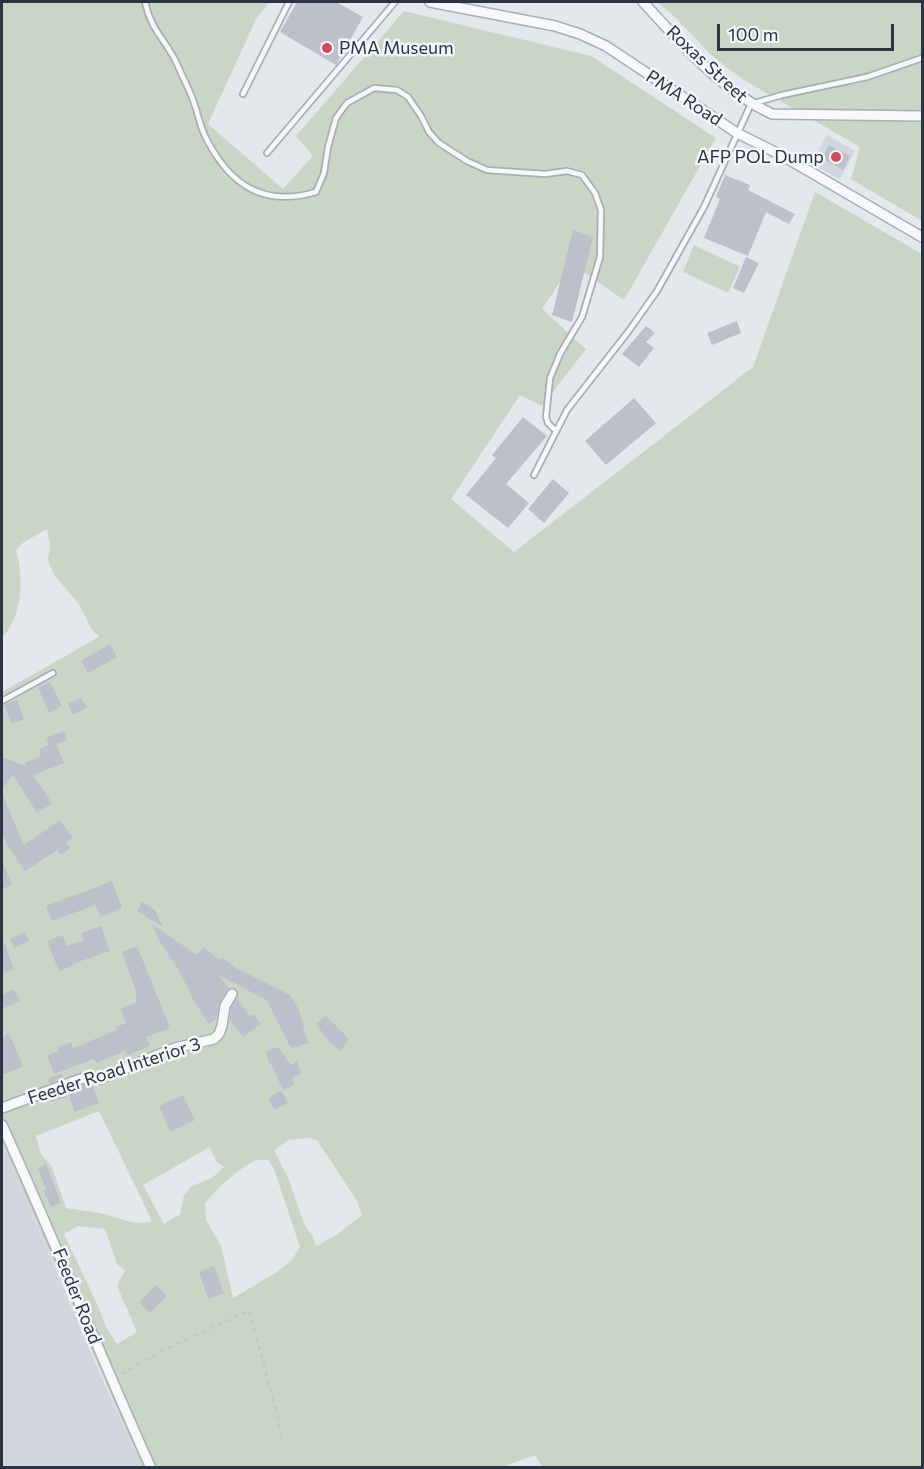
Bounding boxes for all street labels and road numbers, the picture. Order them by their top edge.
street label: Roxas Street [662,21,752,107]
street label: PMA Road [642,65,726,131]
street label: Feeder Road Interior 3 [25,1033,203,1109]
street label: Feeder Road [48,1245,106,1347]

